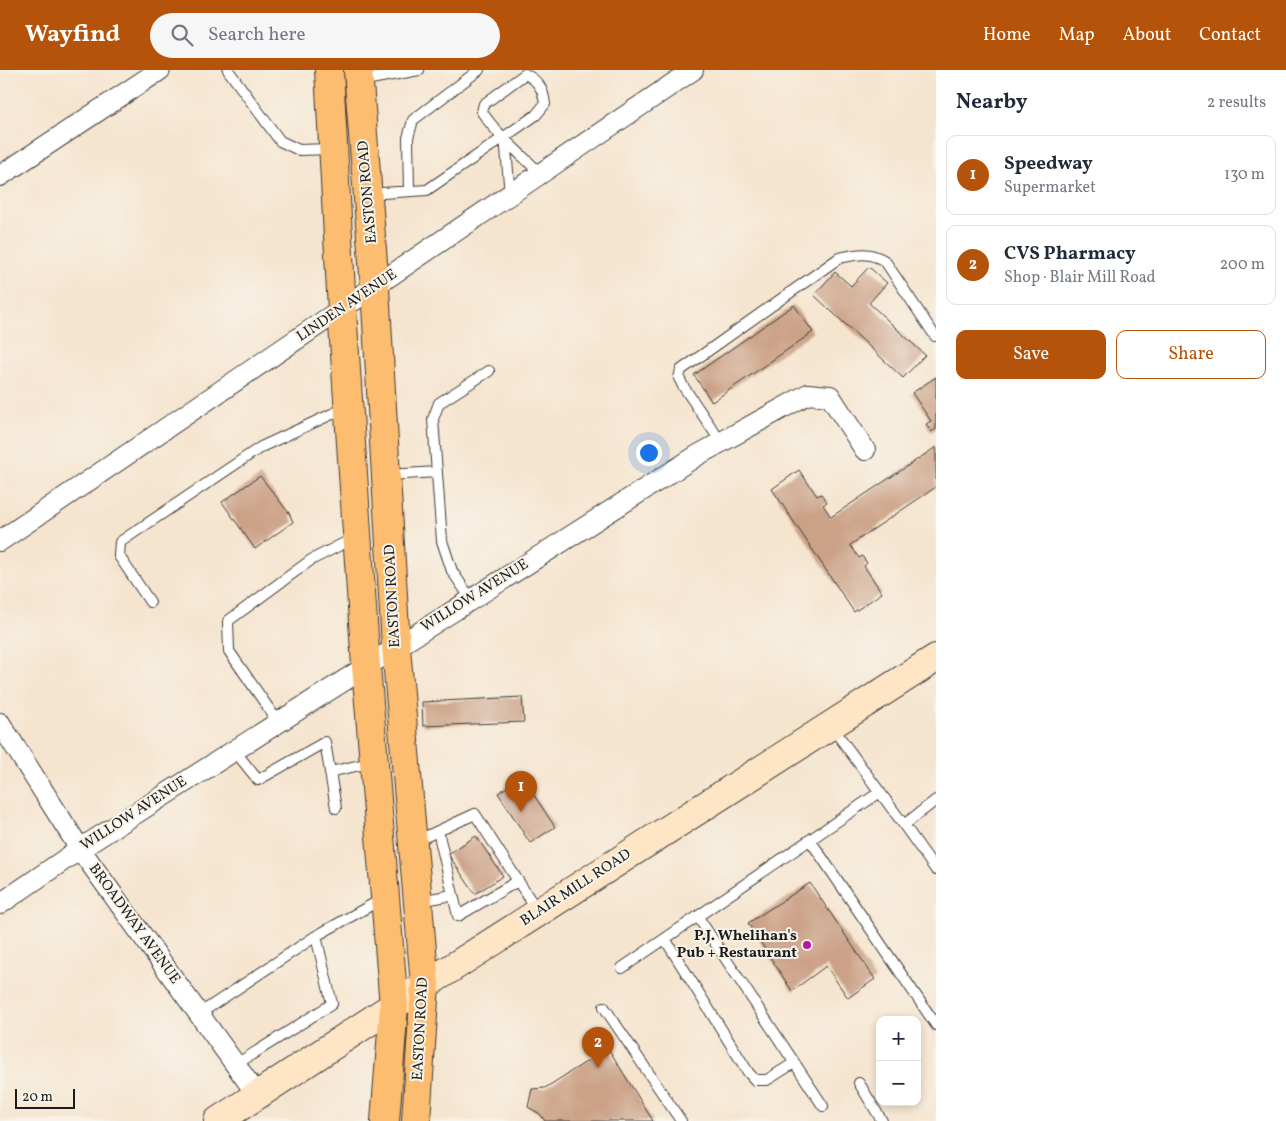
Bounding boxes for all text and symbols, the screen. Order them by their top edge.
search box [150,13,500,58]
text: Wayfind [25,18,120,52]
icon: search [168,21,196,49]
text: Search here [208,22,305,48]
text: Home [983,23,1031,48]
text: Map [1059,23,1095,48]
text: About [1123,23,1171,48]
text: Contact [1199,23,1261,48]
text: Nearby [956,88,1027,117]
text: 2 results [1207,92,1266,114]
street label: EASTON ROAD [353,140,383,244]
text: Speedway [1004,151,1093,177]
text: 1 [970,164,976,186]
text: 130 m [1224,164,1265,186]
text: Supermarket [1004,177,1096,199]
text: CVS Pharmacy [1004,241,1136,267]
text: 2 [969,254,977,276]
text: 200 m [1220,254,1265,276]
street label: LINDEN AVENUE [293,265,401,347]
text: Shop · Blair Mill Road [1004,267,1156,289]
button: Save [956,330,1106,379]
button: Share [1116,330,1266,379]
your location [636,440,662,466]
street label: EASTON ROAD [380,544,406,648]
street label: WILLOW AVENUE [417,554,533,638]
pin: 1 [505,771,537,812]
street label: WILLOW AVENUE [77,772,191,856]
street label: BLAIR MILL ROAD [516,844,636,932]
street label: BROADWAY AVENUE [83,859,185,989]
place label: P.J. Whelihan's Pub + Restaurant [677,926,797,964]
marker: P.J. Whelihan's Pub + Restaurant [801,939,813,951]
street label: EASTON ROAD [408,977,434,1081]
map controls [876,1016,921,1106]
button: + [876,1016,921,1061]
pin: 2 [582,1027,614,1068]
button: − [876,1061,921,1106]
scale bar [15,1086,75,1109]
text: 20 m [22,1088,53,1107]

